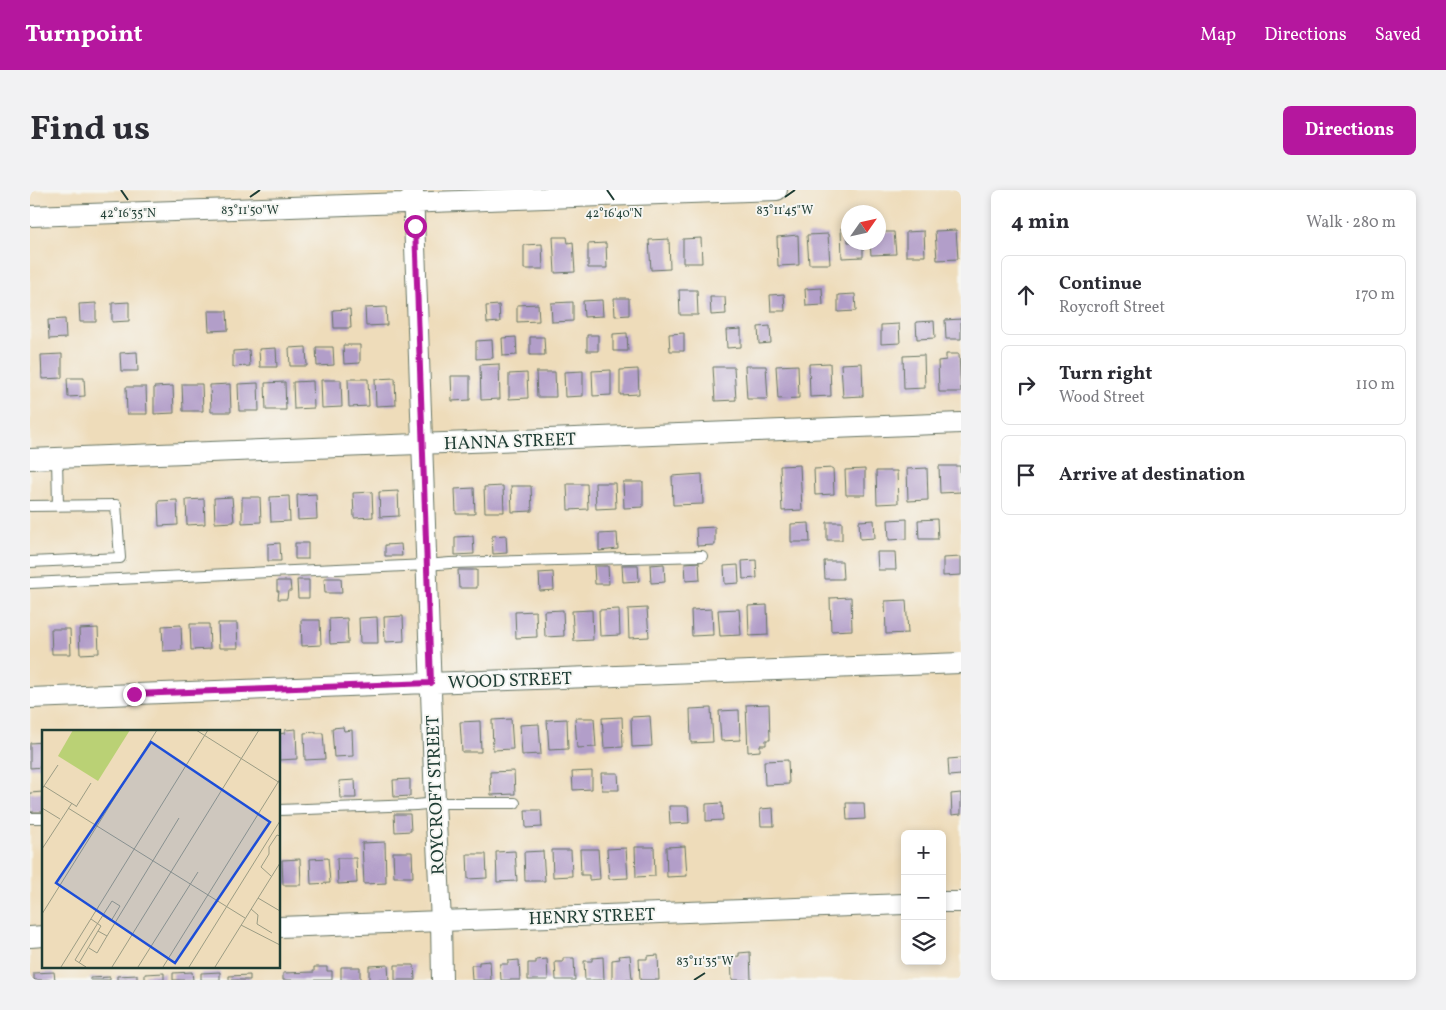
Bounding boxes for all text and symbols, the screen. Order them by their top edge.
text: Turnpoint [25,18,143,52]
text: Map [1200,23,1236,48]
text: Directions [1264,23,1347,48]
text: Saved [1375,23,1421,48]
text: Find us [30,106,150,154]
button: Directions [1283,106,1416,155]
text: 83°11'50"W [221,203,279,219]
text: 83°11'45"W [757,203,813,219]
north arrow [841,205,886,250]
text: 42°16'35"N [100,206,156,222]
text: 42°16'40"N [586,206,643,222]
text: 4 min [1011,208,1070,237]
text: Walk · 280 m [1306,212,1396,234]
route start [404,215,427,238]
text: Continue [1059,271,1142,297]
icon: ahead [1012,281,1040,309]
text: 170 m [1355,284,1395,306]
text: Roycroft Street [1059,297,1165,319]
text: Turn right [1059,361,1152,387]
icon: right [1012,371,1040,399]
text: 110 m [1356,374,1395,396]
text: Wood Street [1059,387,1145,409]
street label: HANNA STREET [444,428,577,457]
icon: arrive [1012,461,1040,489]
text: Arrive at destination [1059,462,1245,488]
street label: WOOD STREET [448,667,573,696]
route end [123,683,146,706]
street label: ROYCROFT STREET [421,714,452,875]
inset map [42,730,280,968]
map controls [901,830,946,965]
button: + [901,830,946,875]
button: − [901,875,946,920]
street label: HENRY STREET [528,903,656,932]
button: layers [901,920,946,965]
text: 83°11'35"W [676,954,734,970]

